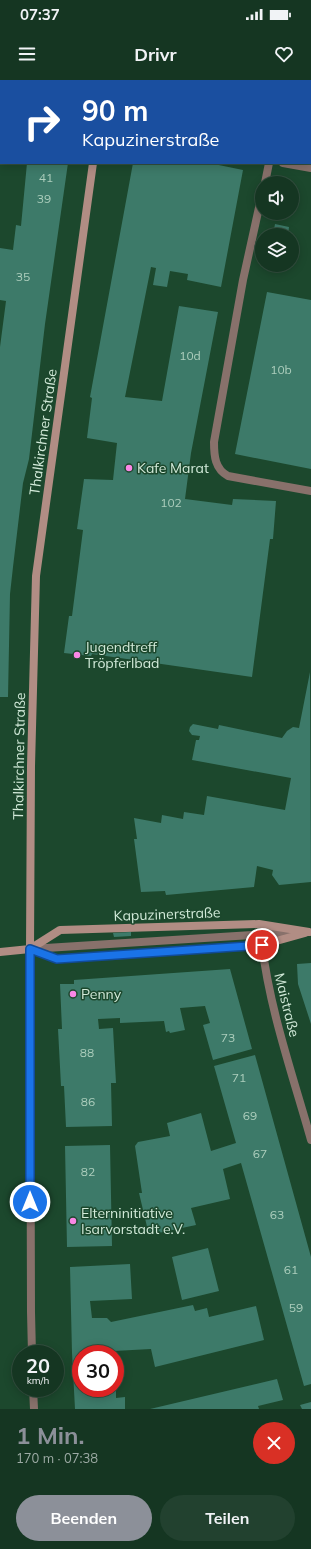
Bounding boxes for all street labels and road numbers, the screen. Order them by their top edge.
street label: Thalkirchner Straße [25,368,61,496]
street label: Thalkirchner Straße [9,692,29,820]
street label: Kapuzinerstraße [113,903,221,925]
street label: Maistraße [270,971,304,1039]

